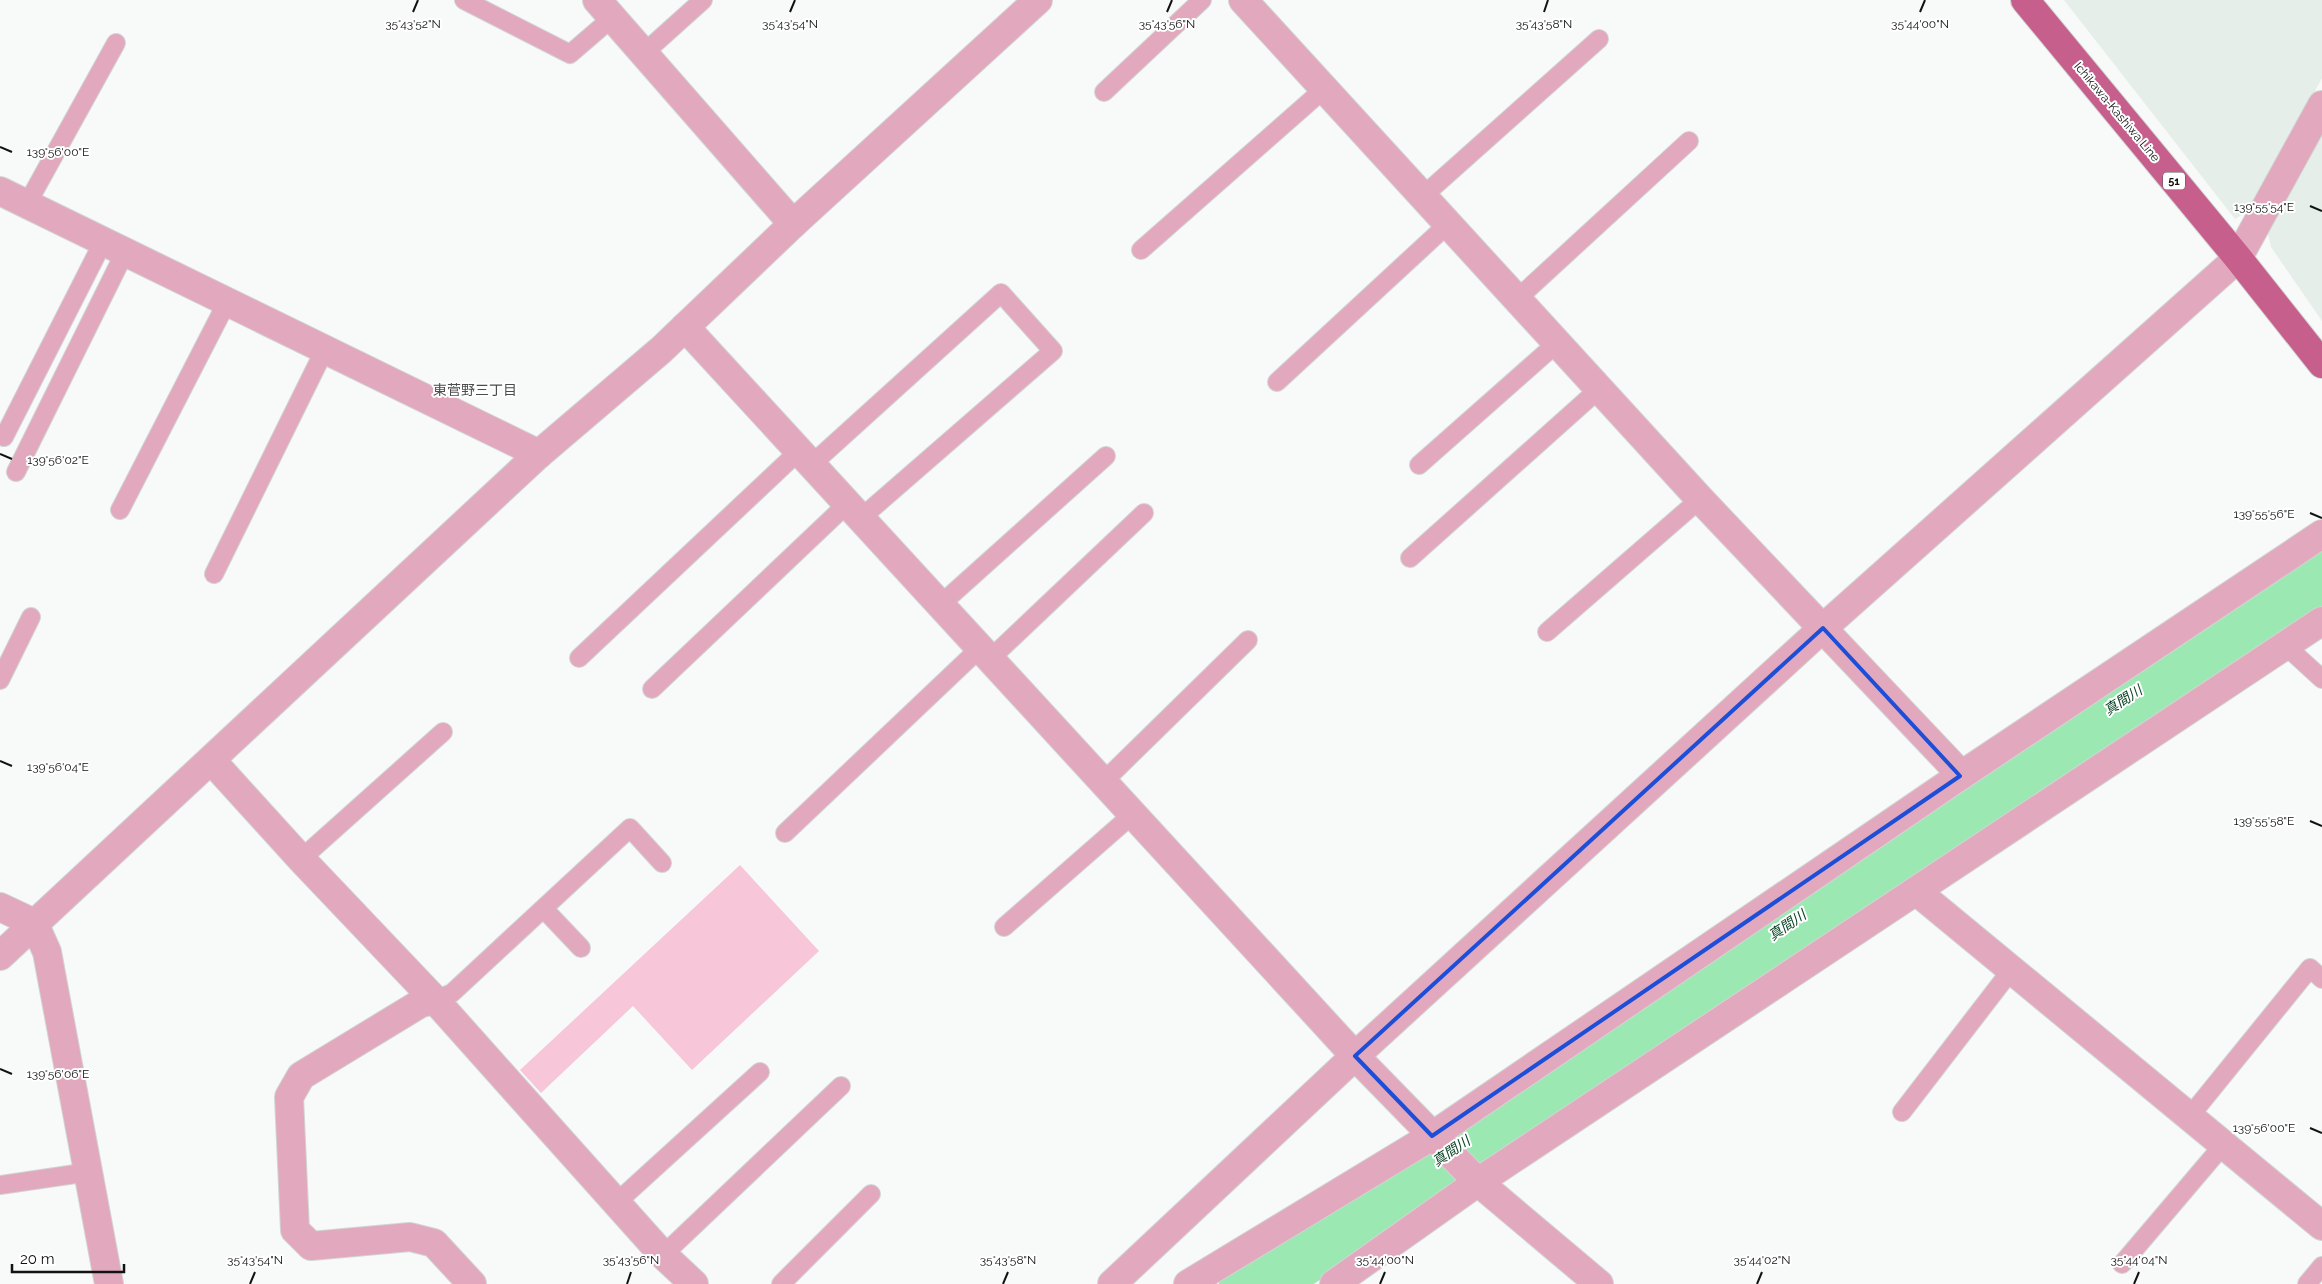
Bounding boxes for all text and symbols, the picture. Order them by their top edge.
text: 35°43'52"N [385,17,441,31]
text: 35°43'54"N [762,17,818,31]
text: 35°43'56"N [1139,17,1195,31]
text: 35°43'58"N [1516,17,1572,31]
text: 35°44'00"N [1891,17,1949,31]
street label: Ichikawa-Kashiwa Line [2071,59,2163,165]
text: 139°56'00"E [27,145,89,159]
road number: 51 [2163,172,2185,190]
text: 139°55'54"E [2234,200,2294,214]
district label: 東菅野三丁目 [433,382,517,398]
text: 139°56'02"E [27,453,89,467]
text: 139°55'56"E [2234,507,2294,521]
water label: 真間川 [2101,681,2147,718]
text: 139°56'04"E [27,760,89,774]
text: 139°55'58"E [2234,814,2294,828]
water label: 真間川 [1765,906,1811,943]
text: 139°56'06"E [27,1067,89,1081]
text: 139°56'00"E [2233,1121,2295,1135]
water label: 真間川 [1429,1132,1475,1169]
scale bar [12,1242,125,1274]
text: 20 m [20,1250,55,1268]
text: 35°43'54"N [227,1253,283,1267]
text: 35°43'56"N [603,1253,659,1267]
text: 35°43'58"N [980,1253,1036,1267]
text: 35°44'00"N [1356,1253,1414,1267]
text: 35°44'02"N [1734,1253,1790,1267]
text: 35°44'04"N [2110,1253,2168,1267]

